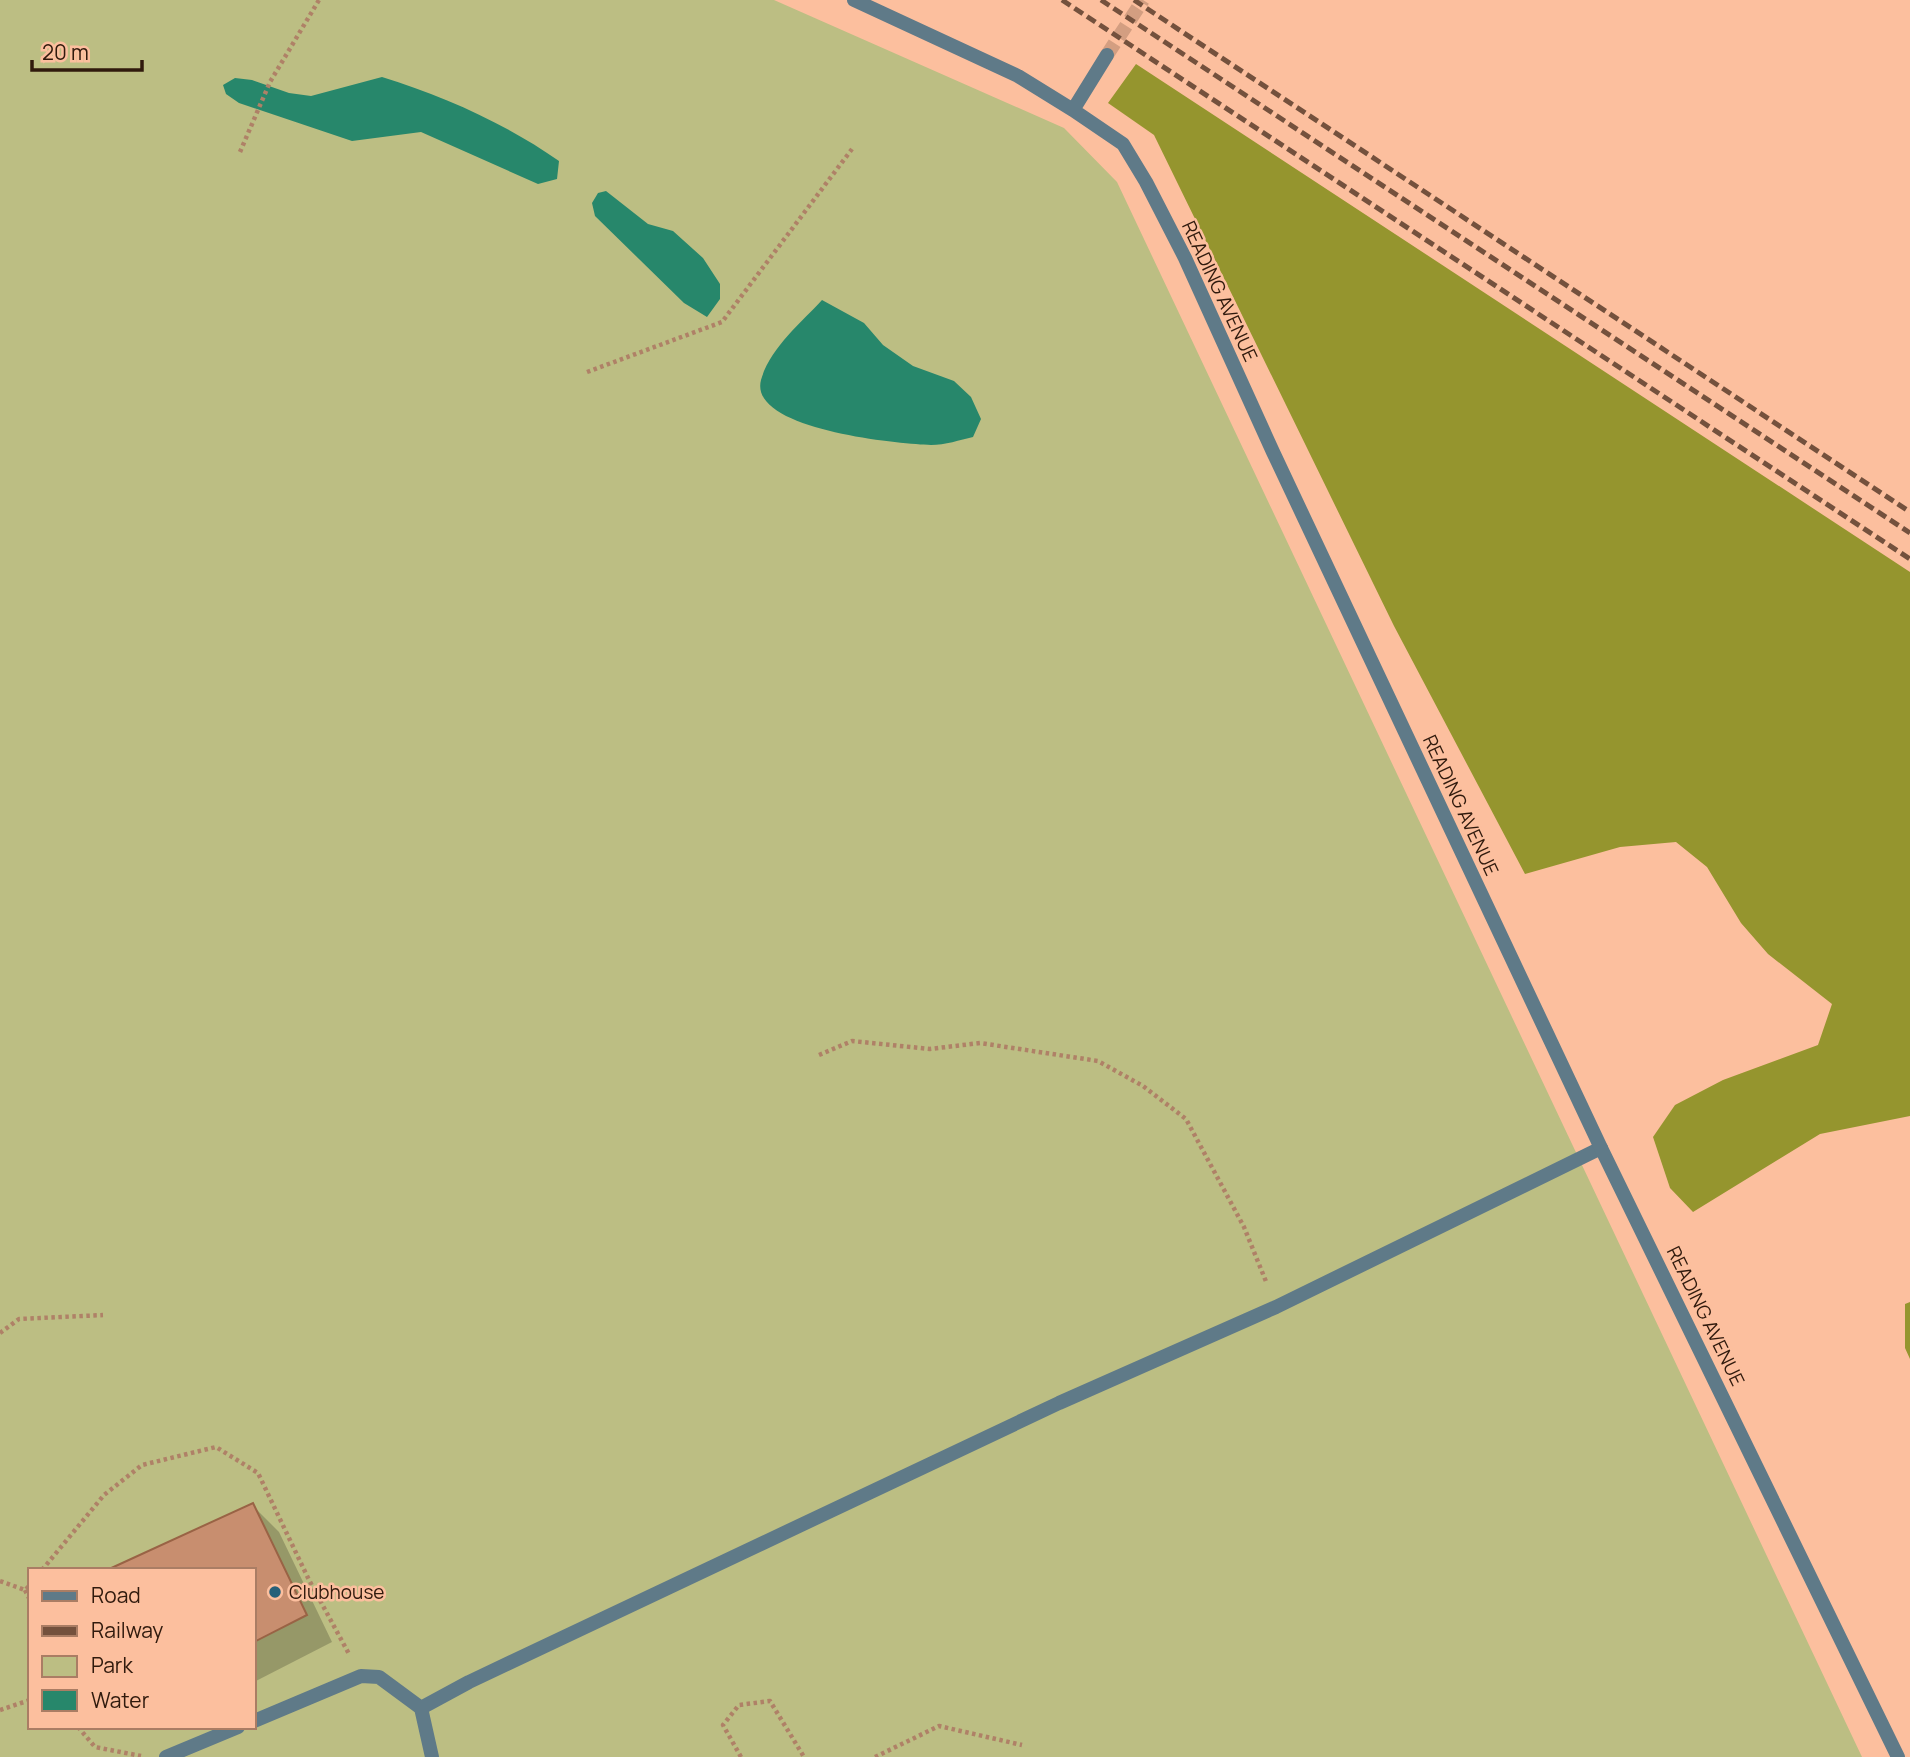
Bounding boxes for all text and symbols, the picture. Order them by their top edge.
scale bar [32,28,142,72]
text: 20 m [42,38,89,66]
street label: READING AVENUE [1176,216,1264,366]
street label: READING AVENUE [1417,730,1505,880]
street label: READING AVENUE [1661,1242,1751,1390]
legend [28,1568,256,1729]
place label: Clubhouse [289,1579,384,1605]
text: Road [91,1581,141,1609]
marker: Clubhouse [267,1584,283,1600]
text: Railway [91,1616,163,1644]
text: Park [91,1651,133,1679]
text: Water [91,1686,150,1714]

